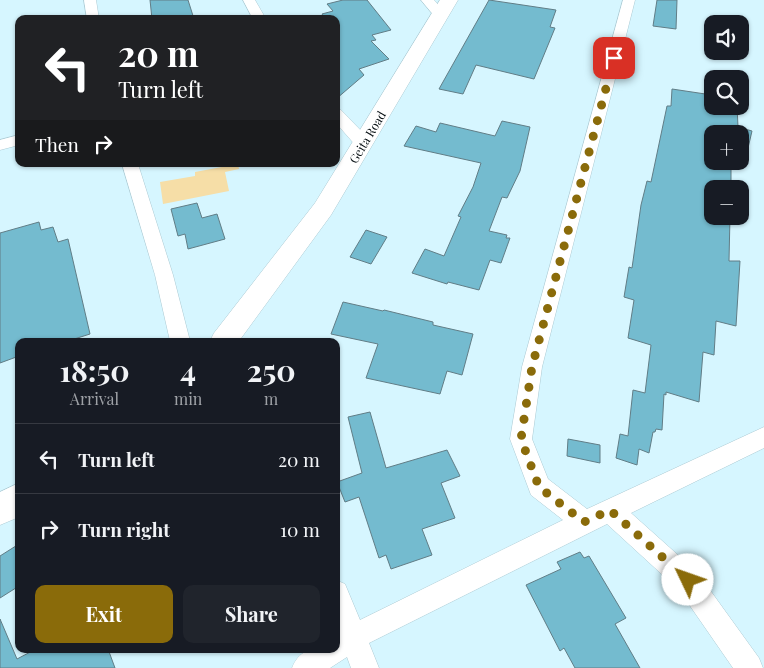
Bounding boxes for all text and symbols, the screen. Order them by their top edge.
map controls [704,15,749,225]
button: sound [704,15,749,60]
text: 20 m [118,29,199,76]
icon: left [35,35,100,100]
pin [593,37,635,79]
icon: arrive [600,44,628,72]
button: search [704,70,749,115]
text: Turn left [118,74,203,104]
street label: Geita Road [345,108,389,166]
button: + [704,125,749,170]
icon: right [89,130,117,158]
text: Then [35,131,79,157]
button: − [704,180,749,225]
text: 18:50 [59,350,130,390]
text: 4 [180,350,196,390]
text: 250 [247,350,296,390]
text: Arrival [70,388,119,409]
text: min [174,388,202,409]
text: m [264,388,278,409]
icon: left [35,445,63,473]
text: Turn left [78,446,155,472]
text: 20 m [278,446,320,472]
icon: right [35,515,63,543]
text: Turn right [78,516,170,542]
text: 10 m [280,516,320,542]
position arrow [661,553,713,605]
button: Exit [35,585,173,643]
button: Share [183,585,320,643]

